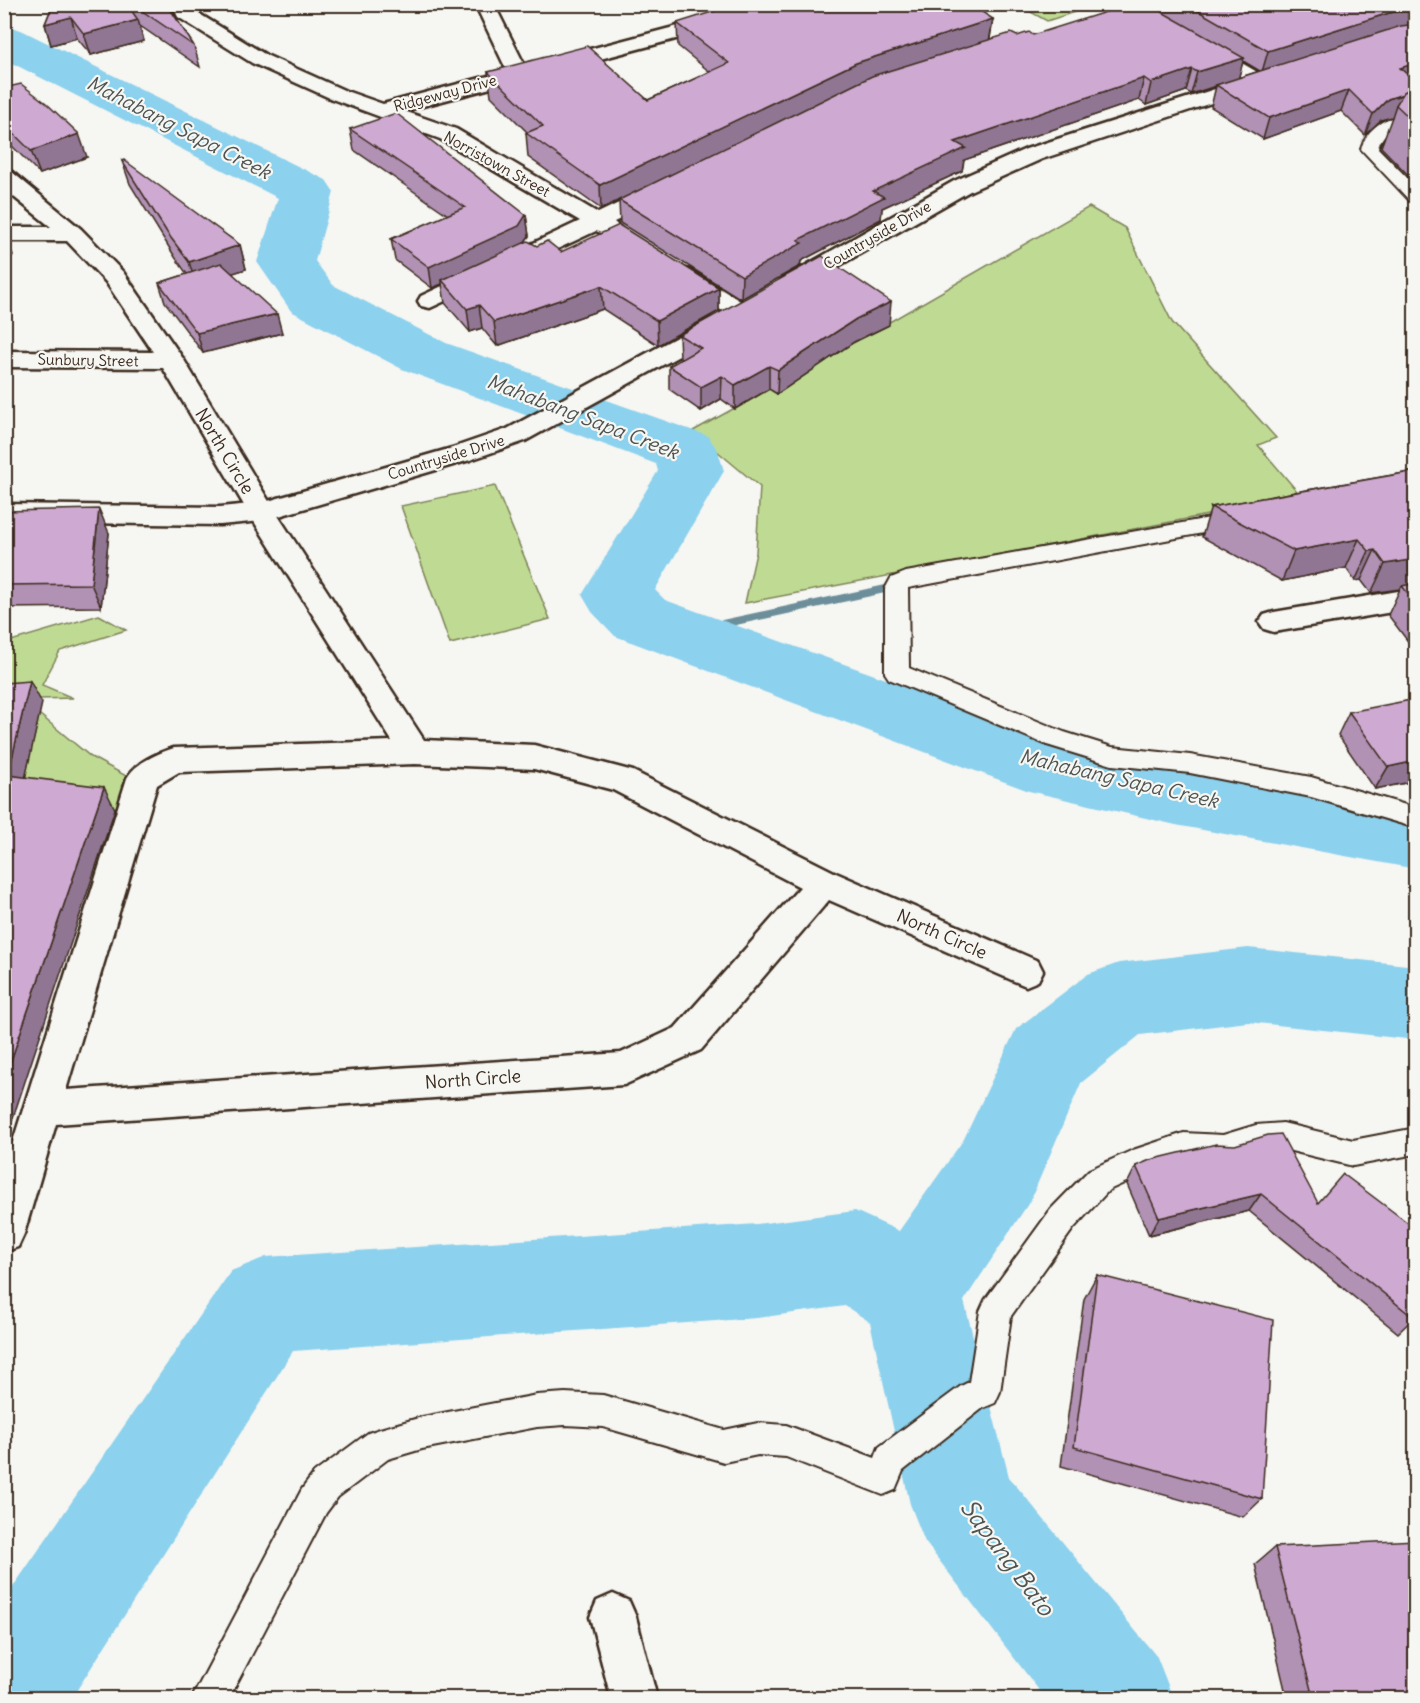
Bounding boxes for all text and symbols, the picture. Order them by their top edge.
water label: Mahabang Sapa Creek [83,70,277,185]
street label: Ridgeway Drive [391,70,499,116]
street label: Norristown Street [441,127,553,201]
street label: Countryside Drive [820,196,934,274]
street label: Sunbury Street [37,350,139,370]
water label: Mahabang Sapa Creek [484,368,684,465]
street label: North Circle [190,404,260,498]
street label: Countryside Drive [385,430,507,484]
water label: Mahabang Sapa Creek [1017,743,1222,813]
street label: North Circle [893,904,991,964]
street label: North Circle [424,1064,522,1094]
water label: Sapang Bato [954,1493,1063,1623]

